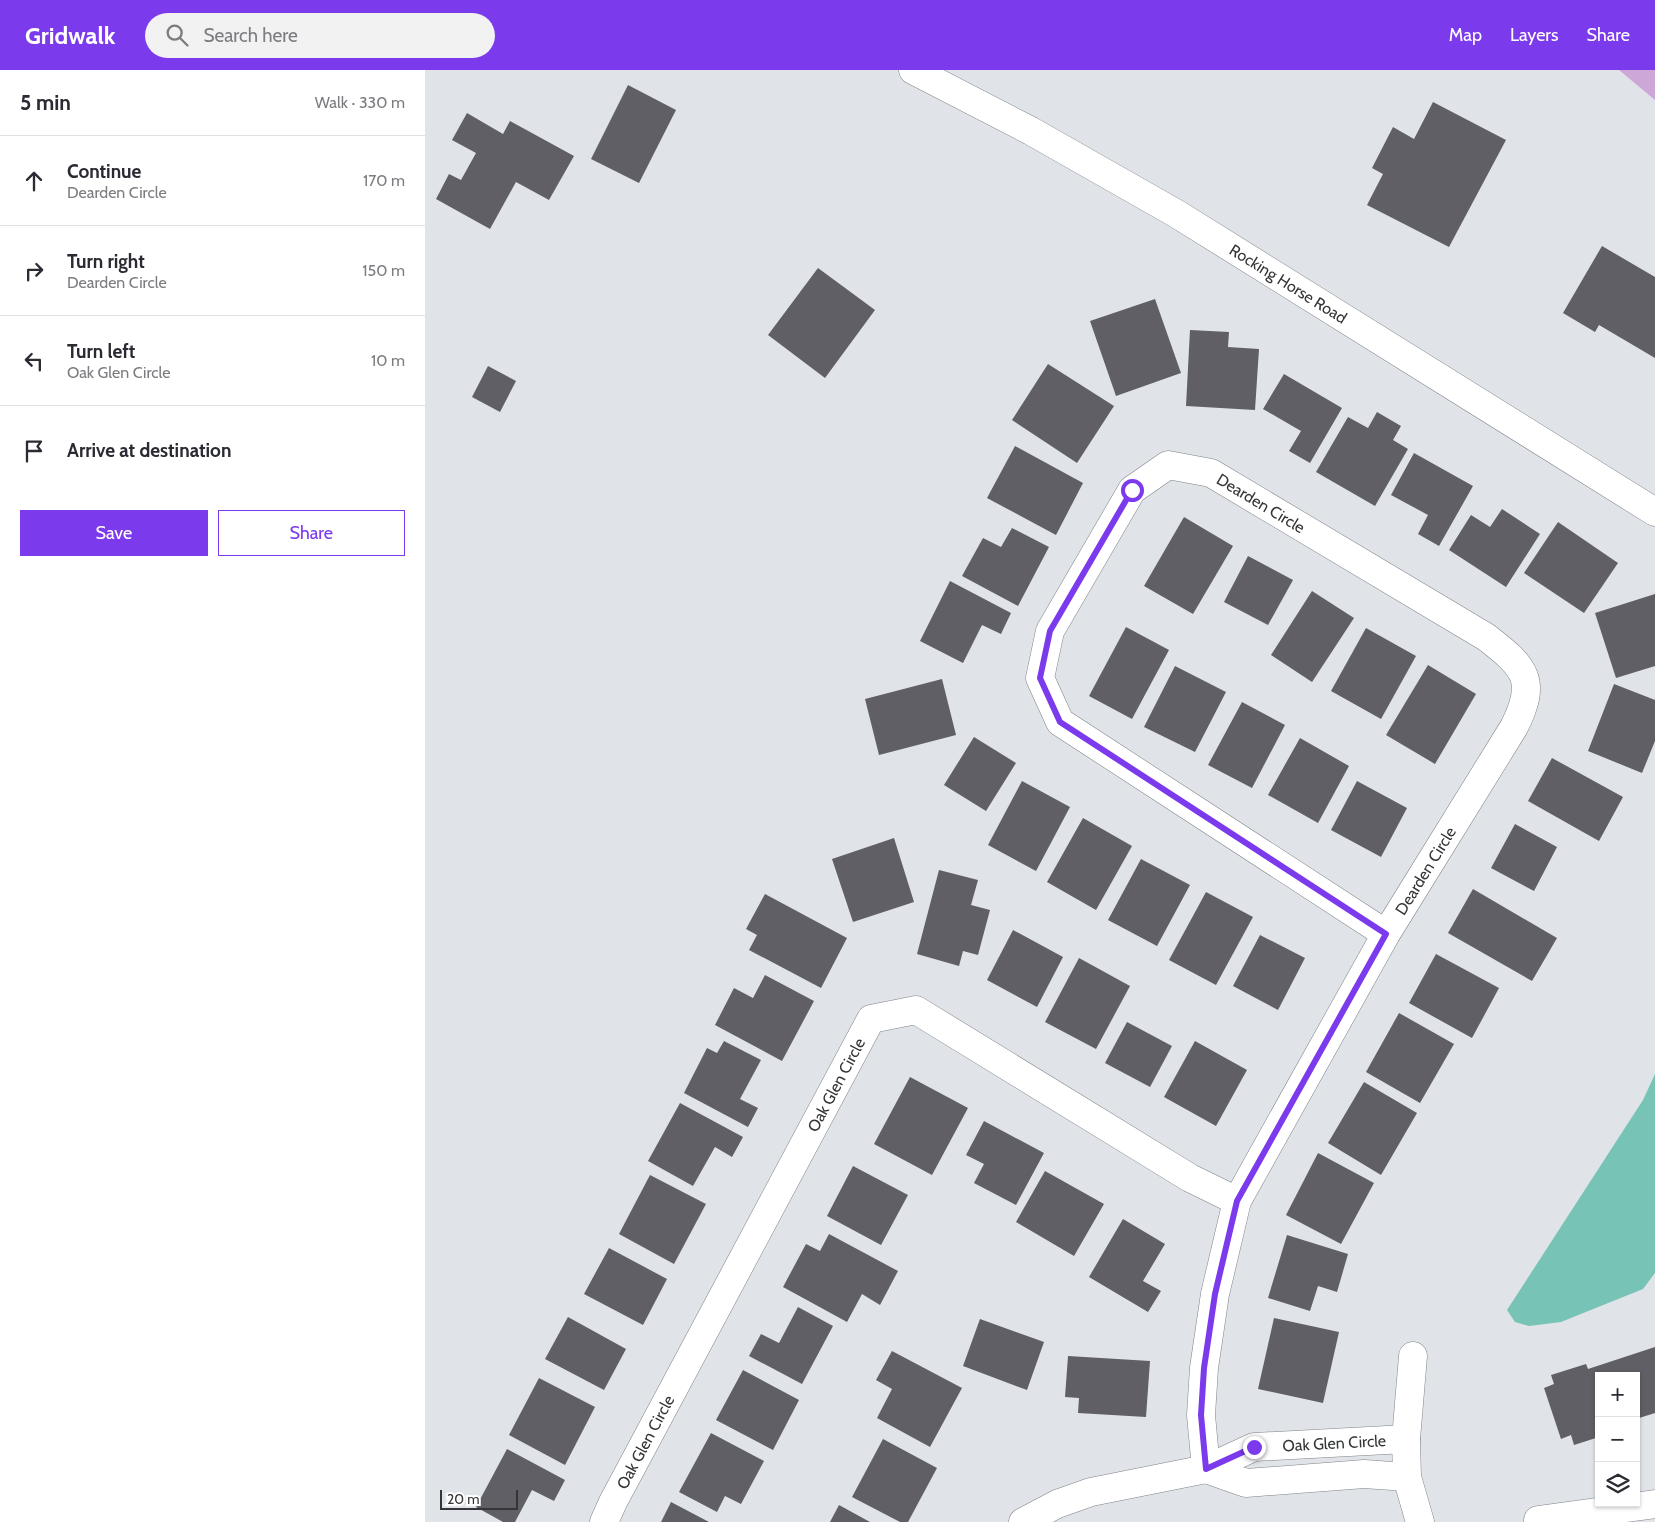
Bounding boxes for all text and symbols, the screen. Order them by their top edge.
search box [145,13,495,58]
text: Gridwalk [25,21,115,50]
icon: search [163,21,191,49]
text: Search here [203,24,298,47]
text: Map [1449,24,1482,46]
text: Layers [1510,24,1559,46]
text: Share [1587,24,1630,46]
text: 5 min [20,90,71,115]
text: Walk · 330 m [315,93,405,112]
text: Continue [67,160,141,183]
icon: ahead [20,167,48,195]
text: 170 m [363,171,405,190]
text: Dearden Circle [67,183,167,202]
street label: Rocking Horse Road [1226,240,1350,328]
text: Turn right [67,250,145,273]
icon: right [20,257,48,285]
text: 150 m [362,261,405,280]
text: Dearden Circle [67,273,167,292]
text: Turn left [67,340,135,363]
icon: left [20,347,48,375]
text: 10 m [371,351,405,370]
text: Oak Glen Circle [67,363,170,382]
icon: arrive [20,437,48,465]
text: Arrive at destination [67,439,231,462]
street label: Dearden Circle [1213,470,1308,537]
route start [1121,479,1144,502]
button: Save [20,510,208,556]
button: Share [218,510,405,556]
street label: Dearden Circle [1391,823,1460,918]
street label: Oak Glen Circle [804,1035,869,1135]
map controls [1595,1372,1640,1507]
button: + [1595,1372,1640,1417]
street label: Oak Glen Circle [613,1392,678,1492]
button: − [1595,1417,1640,1462]
street label: Oak Glen Circle [1282,1431,1387,1455]
route end [1243,1436,1266,1459]
button: layers [1595,1462,1640,1507]
scale bar [440,1487,517,1510]
text: 20 m [447,1490,480,1508]

